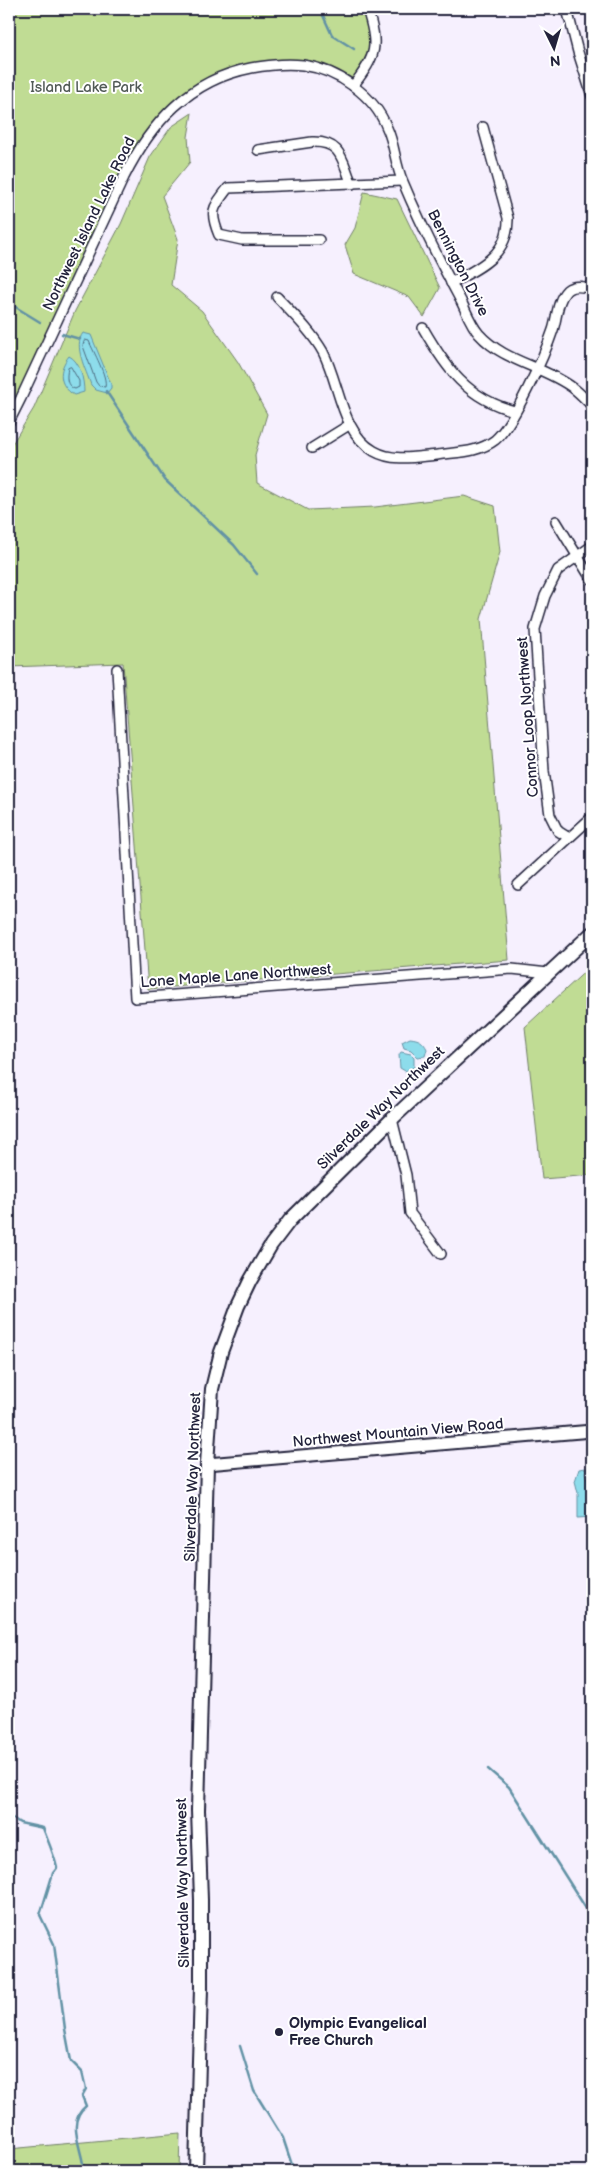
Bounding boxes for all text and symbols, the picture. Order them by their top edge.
north arrow [528,22,578,72]
text: N [549,52,561,69]
park label: Island Lake Park [30,78,142,97]
street label: Northwest Island Lake Road [39,134,139,314]
street label: Bennington Drive [423,206,493,320]
street label: Connor Loop Northwest [513,636,543,798]
street label: Lone Maple Lane Northwest [140,960,333,992]
street label: Silverdale Way Northwest [313,1042,449,1174]
street label: Silverdale Way Northwest [181,1391,205,1562]
street label: Northwest Mountain View Road [292,1414,504,1452]
street label: Silverdale Way Northwest [172,1798,194,1968]
place label: Olympic Evangelical Free Church [289,2014,427,2050]
marker: Olympic Evangelical Free Church [273,2026,285,2038]

